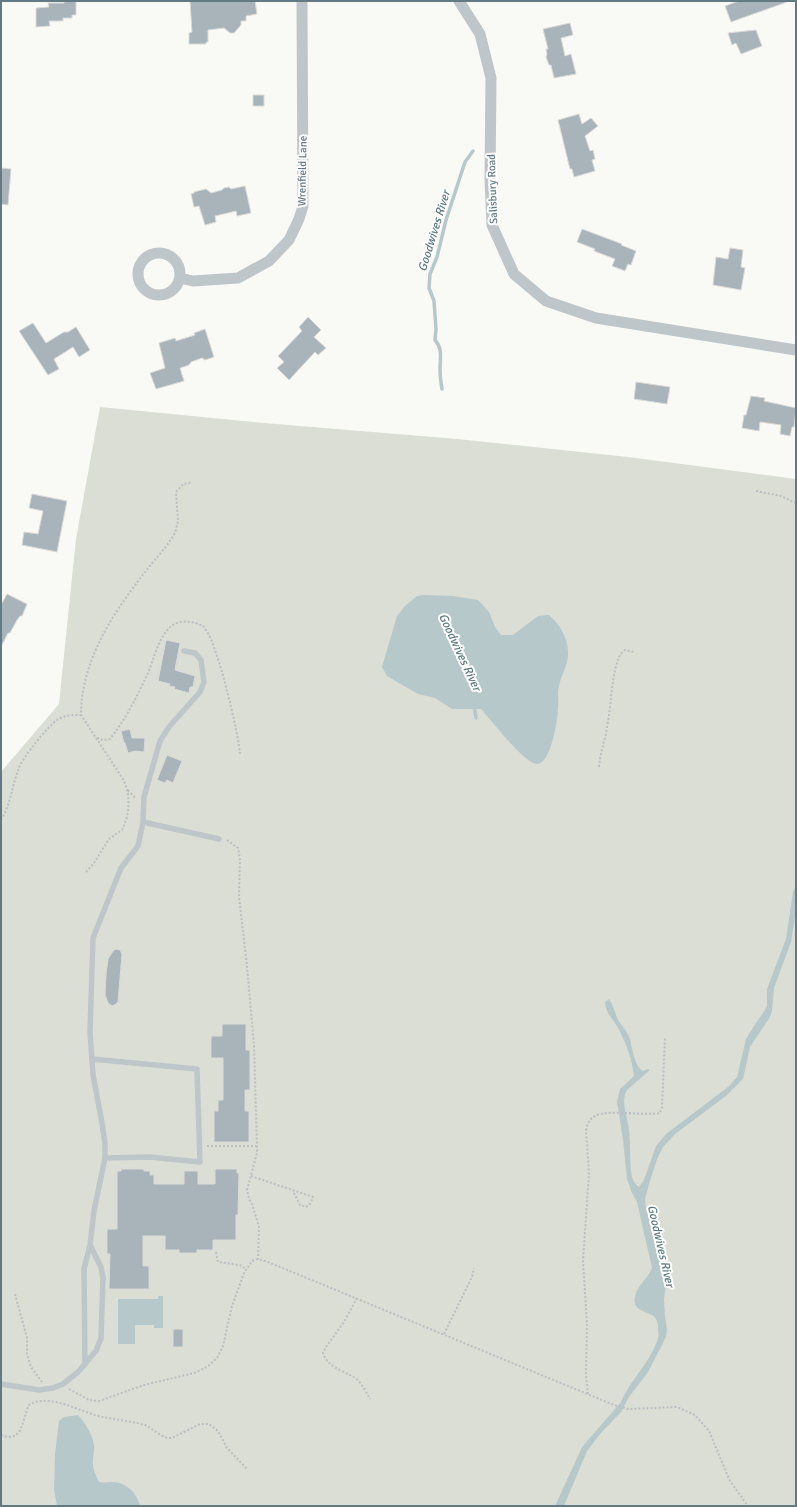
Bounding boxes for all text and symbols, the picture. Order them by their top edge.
street label: Wrenfield Lane [295,136,310,206]
street label: Salisbury Road [485,154,500,224]
water label: Goodwives River [415,187,454,273]
water label: Goodwives River [435,611,485,695]
water label: Goodwives River [644,1204,678,1290]

